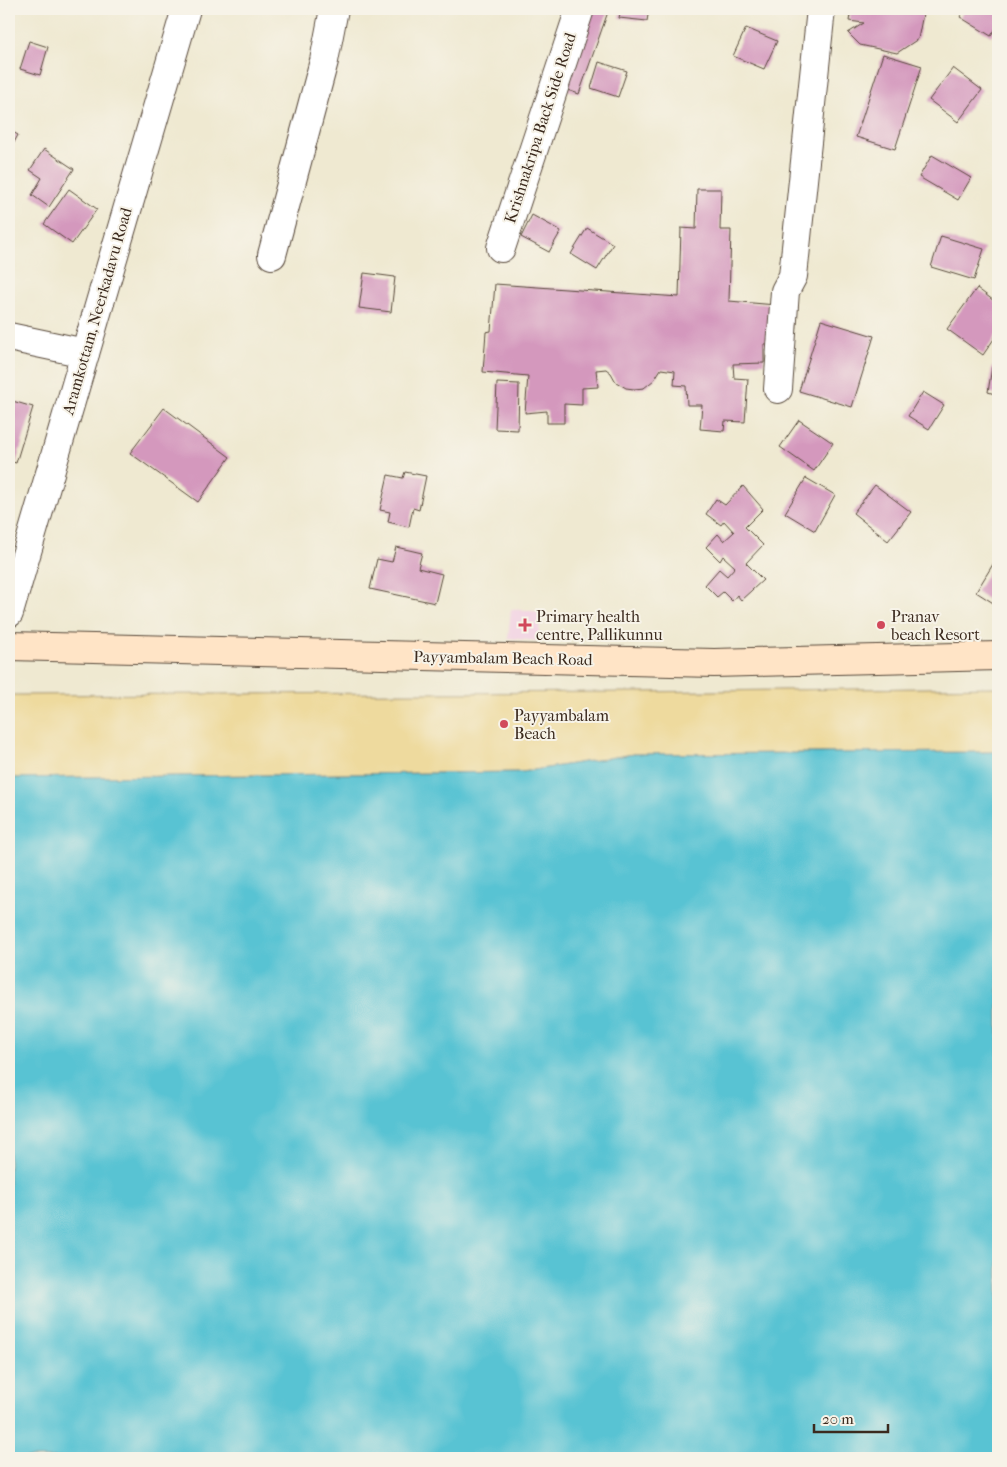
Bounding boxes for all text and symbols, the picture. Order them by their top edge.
street label: Krishnakripa Back Side Road [500,30,580,226]
street label: Aramkottam, Neerkadavu Road [58,205,136,418]
place label: Primary health centre, Pallikunnu [536,607,662,644]
place label: Pranav beach Resort [890,607,980,644]
marker: Primary health centre, Pallikunnu [518,618,532,632]
marker: Pranav beach Resort [875,619,887,631]
street label: Payyambalam Beach Road [413,647,593,669]
place label: Payyambalam Beach [514,706,610,743]
marker: Payyambalam Beach [498,718,510,730]
scale bar [814,1402,888,1434]
text: 20 m [822,1410,854,1428]

